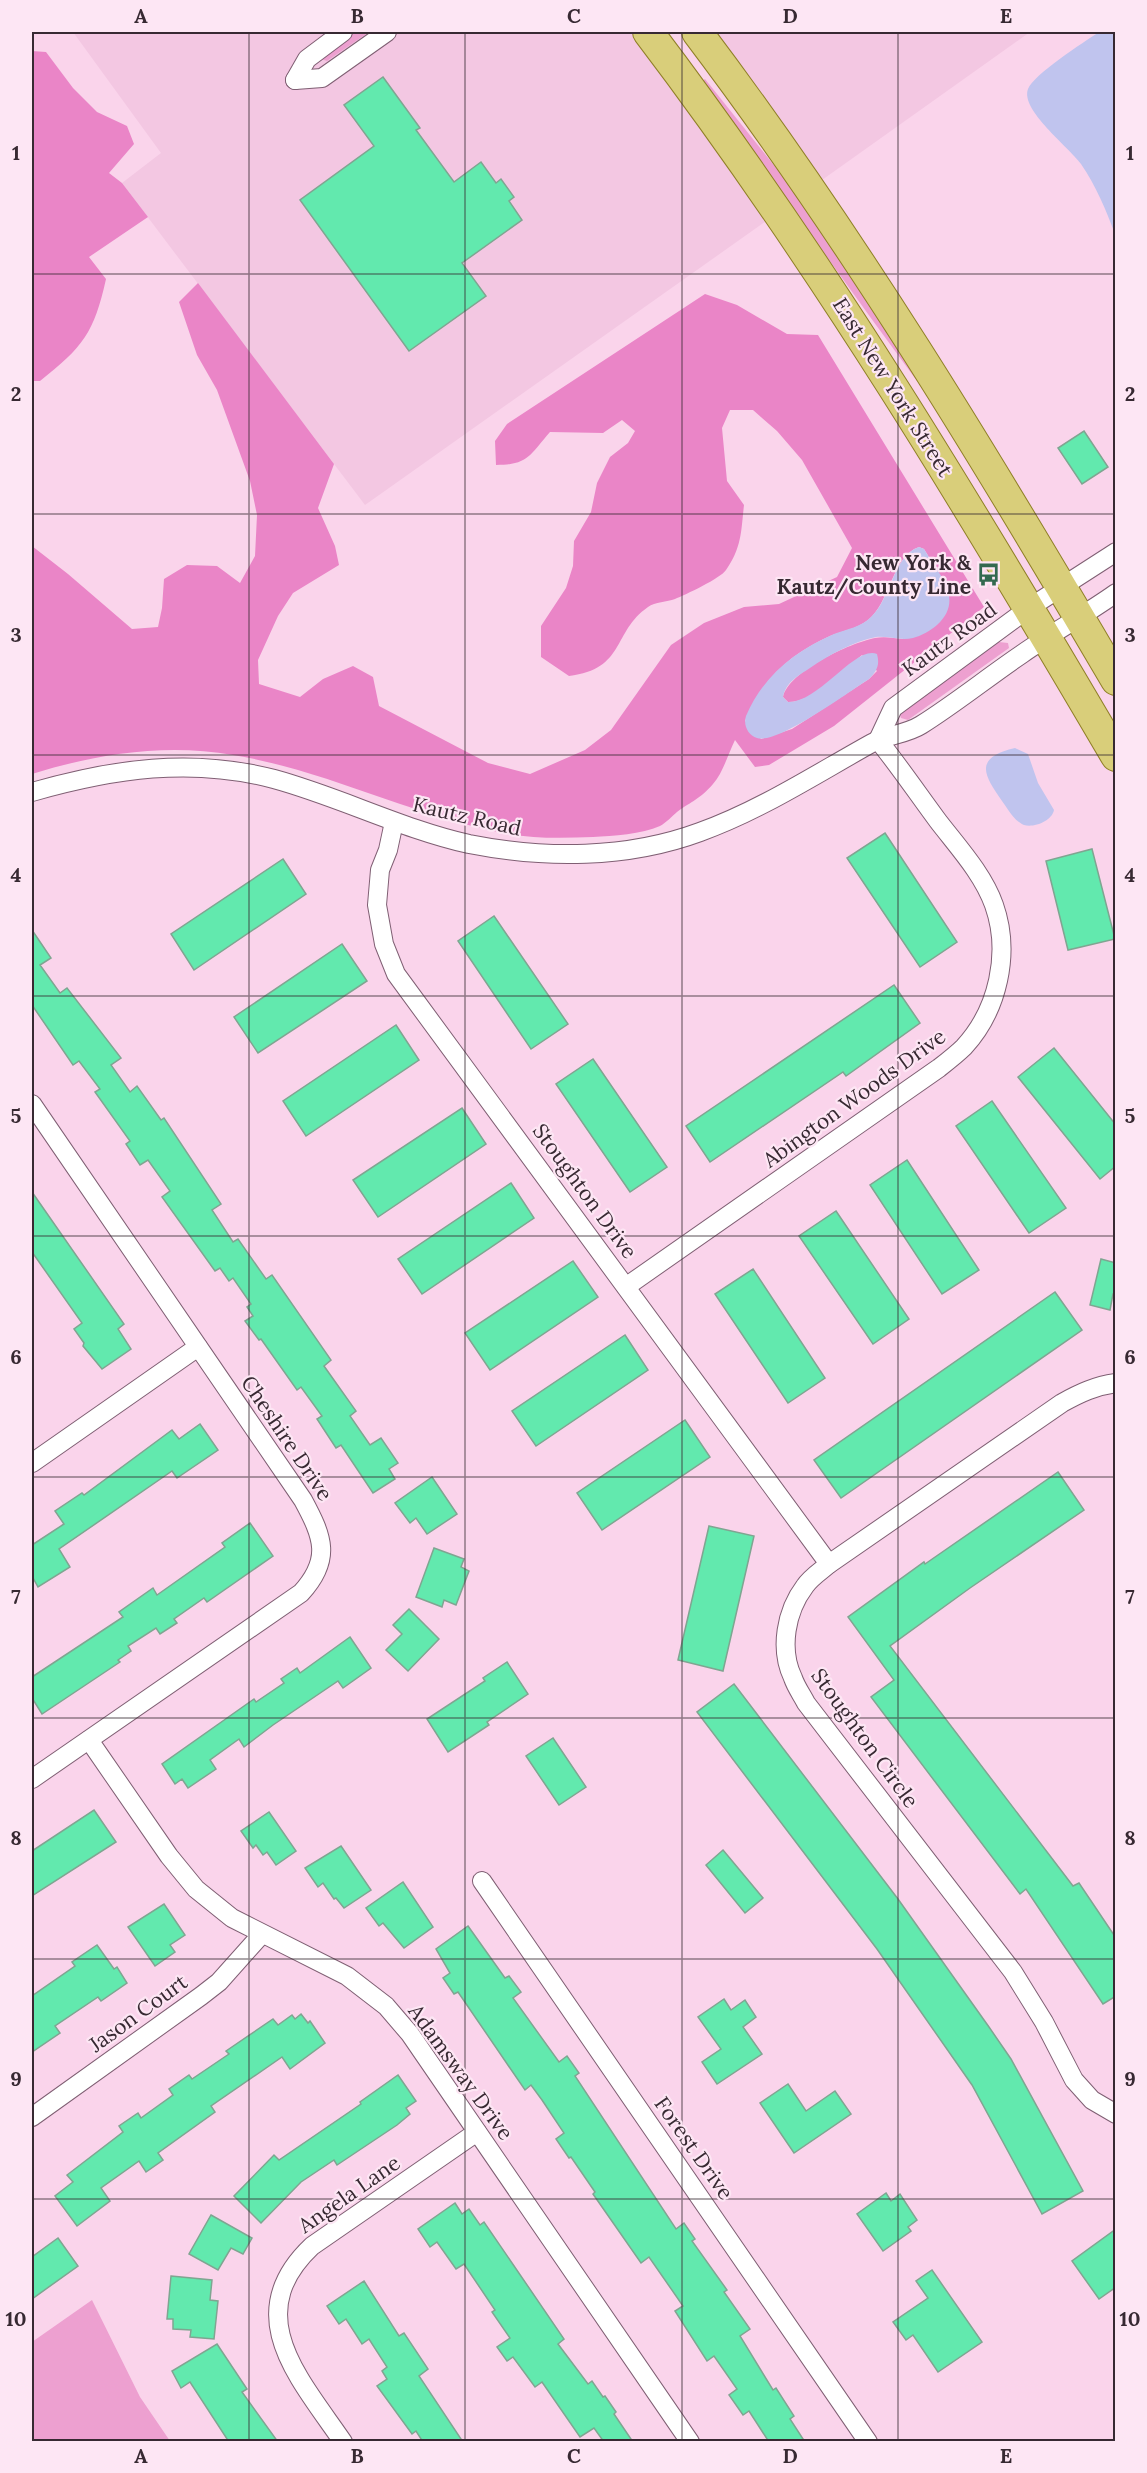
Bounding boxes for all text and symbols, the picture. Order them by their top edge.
text: A [134,3,148,28]
text: B [350,3,364,28]
text: C [567,3,581,28]
text: D [782,3,798,28]
text: E [1000,3,1012,28]
text: 1 [12,140,20,165]
text: 1 [1126,140,1134,165]
street label: East New York Street [827,292,960,482]
text: 2 [11,381,21,406]
text: 2 [1125,381,1135,406]
place label: New York & Kautz/County Line [777,549,972,600]
bus stop icon: New York & Kautz/County Line [976,561,1002,587]
street label: Kautz Road [896,596,1002,682]
text: 3 [10,622,22,647]
text: 3 [1124,622,1136,647]
street label: Kautz Road [410,790,524,842]
text: 4 [11,862,22,887]
text: 4 [1125,862,1136,887]
street label: Abington Woods Drive [757,1023,951,1174]
text: 5 [11,1103,22,1128]
text: 5 [1125,1103,1136,1128]
street label: Stoughton Drive [527,1118,643,1264]
text: 6 [10,1344,22,1369]
text: 6 [1124,1344,1136,1369]
street label: Cheshire Drive [235,1370,339,1506]
text: 7 [11,1584,21,1609]
text: 7 [1125,1584,1135,1609]
street label: Stoughton Circle [805,1663,925,1813]
text: 8 [10,1825,22,1850]
text: 8 [1124,1825,1136,1850]
street label: Jason Court [83,1968,193,2058]
street label: Adamsway Drive [402,1998,519,2145]
text: 9 [10,2066,22,2091]
text: 9 [1124,2066,1136,2091]
street label: Forest Drive [649,2091,739,2205]
street label: Angela Lane [292,2149,405,2240]
text: 10 [6,2306,26,2331]
text: 10 [1120,2306,1140,2331]
text: A [134,2443,148,2468]
text: B [350,2443,364,2468]
text: C [567,2443,581,2468]
text: D [782,2443,798,2468]
text: E [1000,2443,1012,2468]

